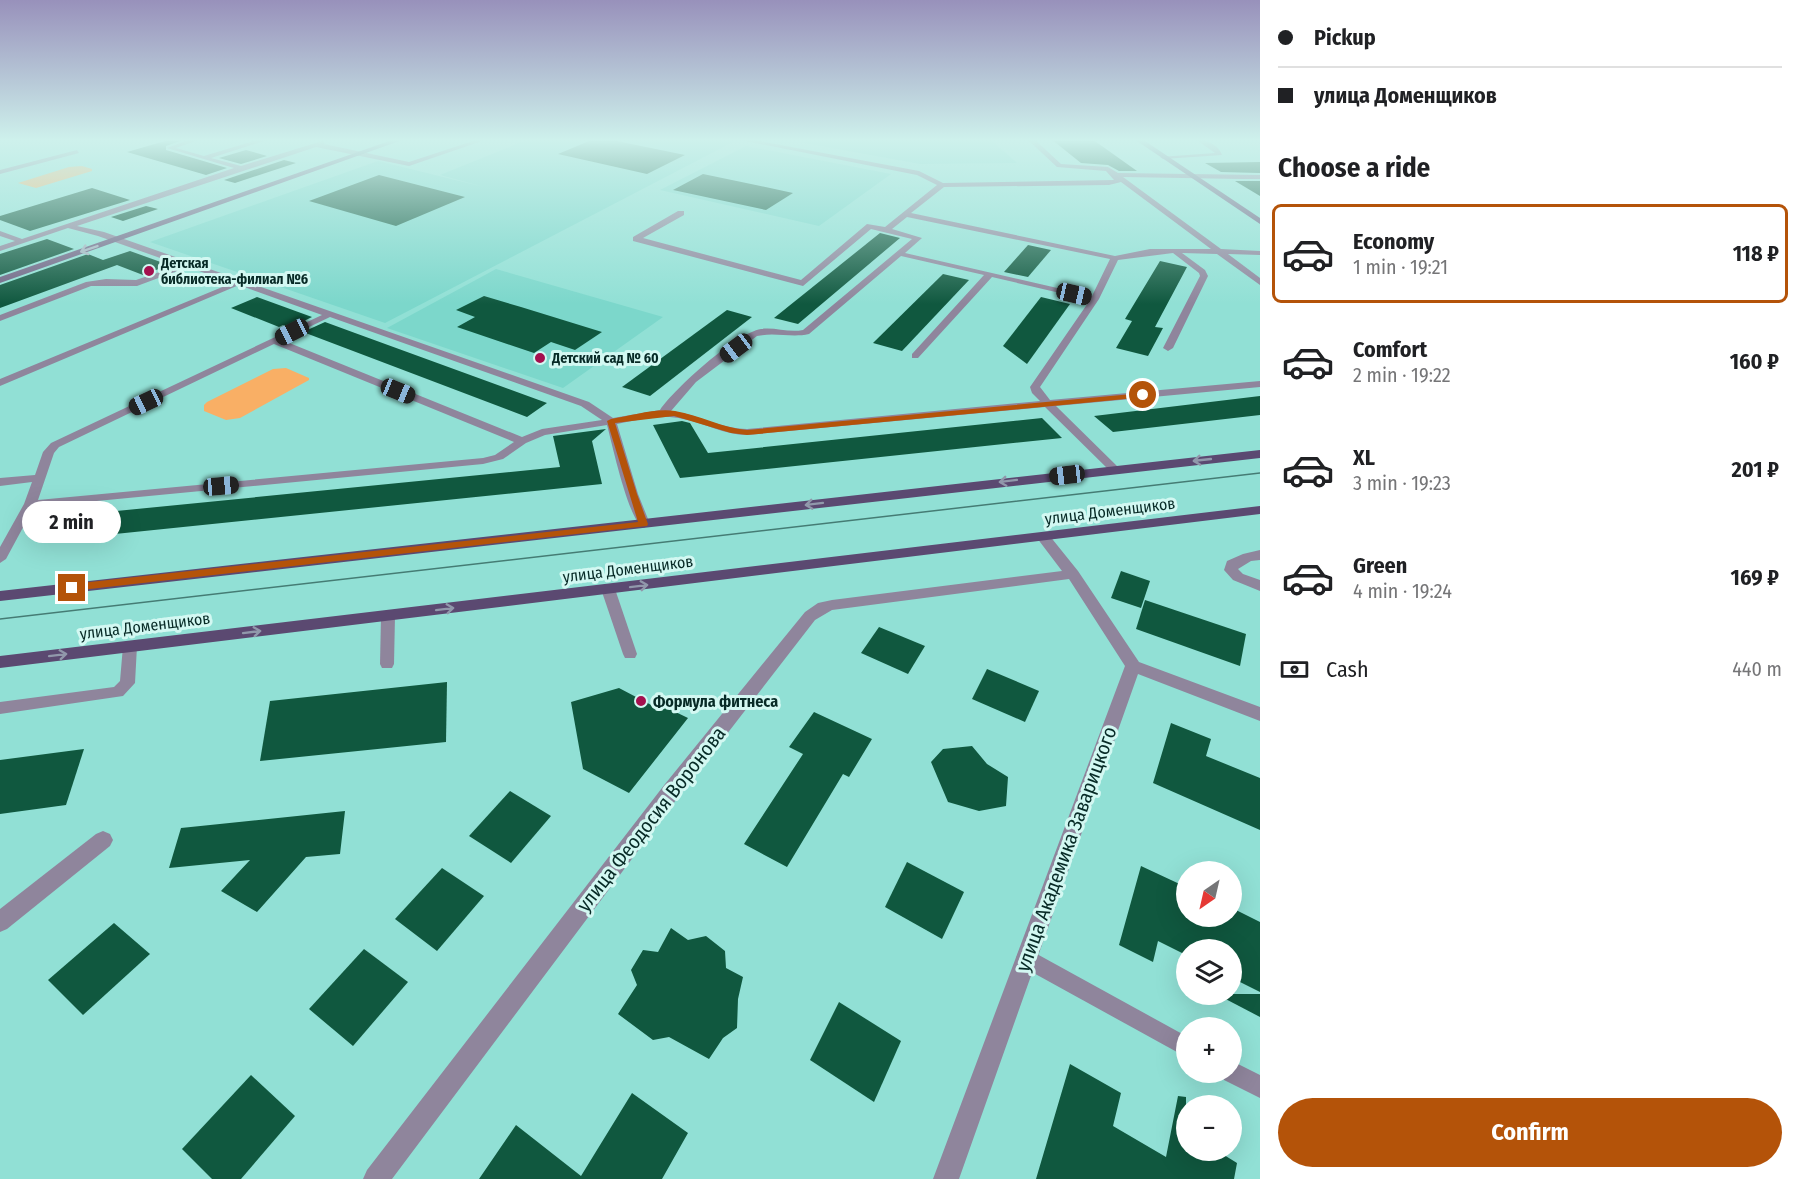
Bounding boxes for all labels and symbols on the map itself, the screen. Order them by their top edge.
one-way arrow [80,244,99,255]
place label: Детская библиотека-филиал №6 [160,255,308,288]
marker: Детская библиотека-филиал №6 [142,264,156,278]
car [1054,281,1094,307]
car [272,316,312,348]
car [716,330,756,366]
place label: Детский сад № 60 [551,350,659,367]
marker: Детский сад № 60 [533,351,547,365]
car [378,376,418,406]
route start [1129,381,1156,408]
car [126,386,166,418]
one-way arrow [1192,455,1212,466]
car [1048,464,1086,486]
car [202,475,240,497]
one-way arrow [999,476,1018,487]
street label: улица Доменщиков [1044,494,1176,528]
one-way arrow [805,499,825,510]
callout: 2 min [22,501,122,543]
street label: улица Доменщиков [562,552,694,586]
route end [58,574,85,601]
one-way arrow [629,580,648,591]
one-way arrow [435,603,455,614]
street label: улица Доменщиков [79,609,211,643]
one-way arrow [241,626,261,637]
one-way arrow [48,649,67,660]
place label: Формула фитнеса [653,692,778,711]
marker: Формула фитнеса [634,694,648,708]
street label: улица Феодосия Воронова [571,722,731,916]
street label: улица Академика Заварицкого [1010,723,1122,975]
north arrow [1176,861,1242,927]

